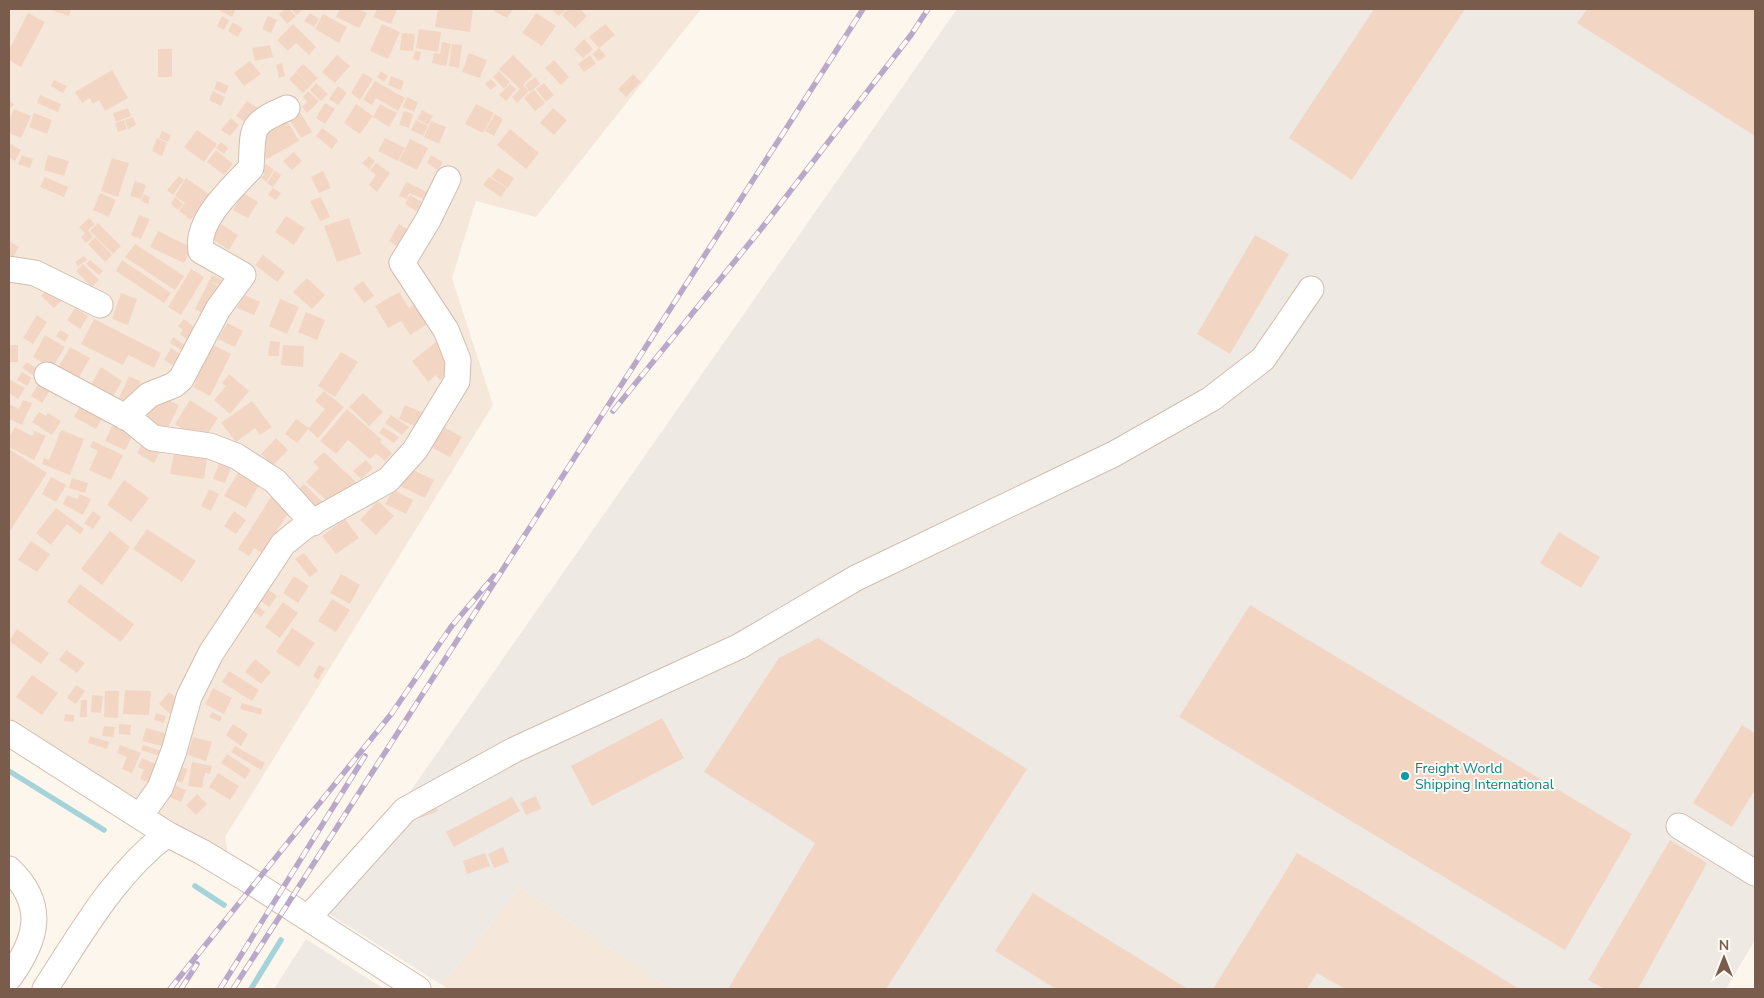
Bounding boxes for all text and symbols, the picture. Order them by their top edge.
place label: Freight World Shipping International [1415,759,1555,794]
marker: Freight World Shipping International [1399,770,1411,782]
north arrow [1699,933,1749,983]
text: N [1719,936,1729,955]

